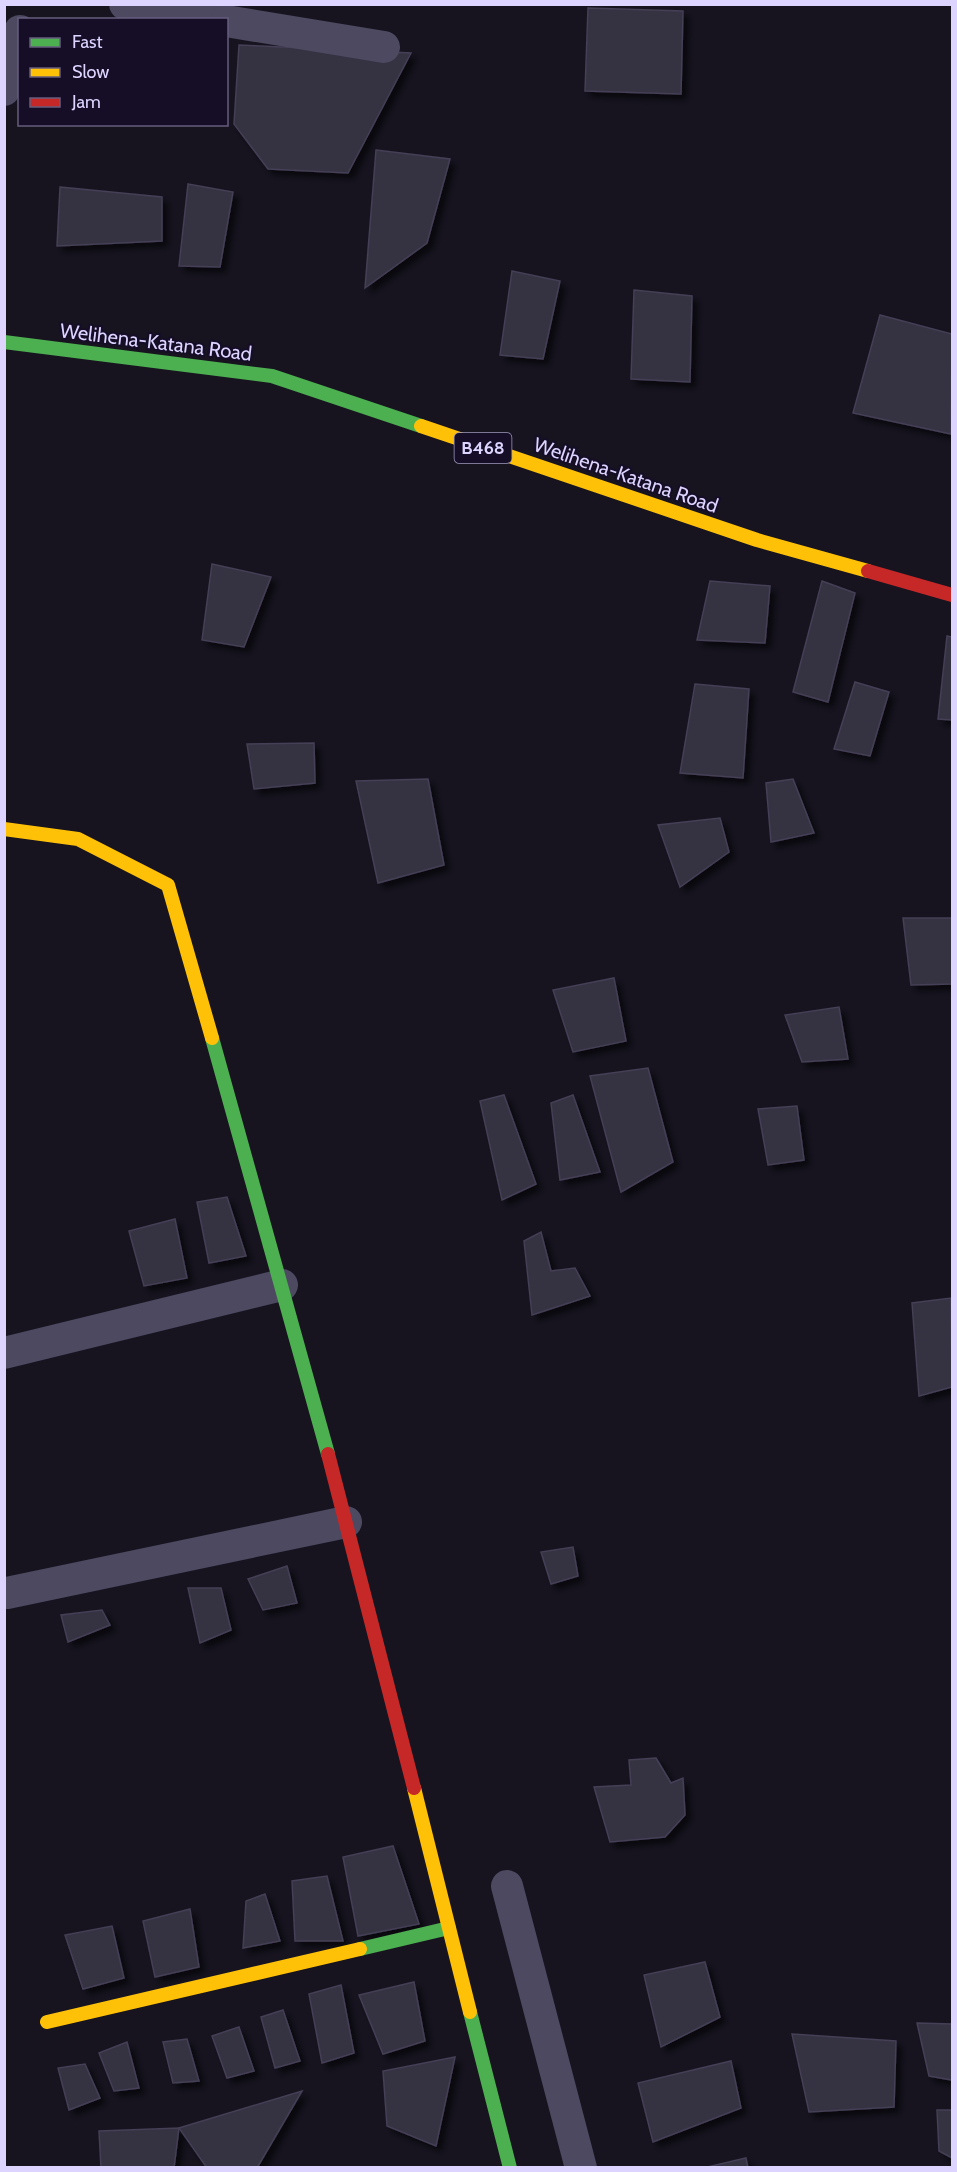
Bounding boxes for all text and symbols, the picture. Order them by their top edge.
legend [18,18,228,126]
text: Fast [72,31,103,53]
text: Slow [72,61,109,83]
text: Jam [71,91,101,113]
street label: Welihena-Katana Road [59,318,253,366]
street label: Welihena-Katana Road [531,432,721,518]
road number: B468 [454,433,512,463]

